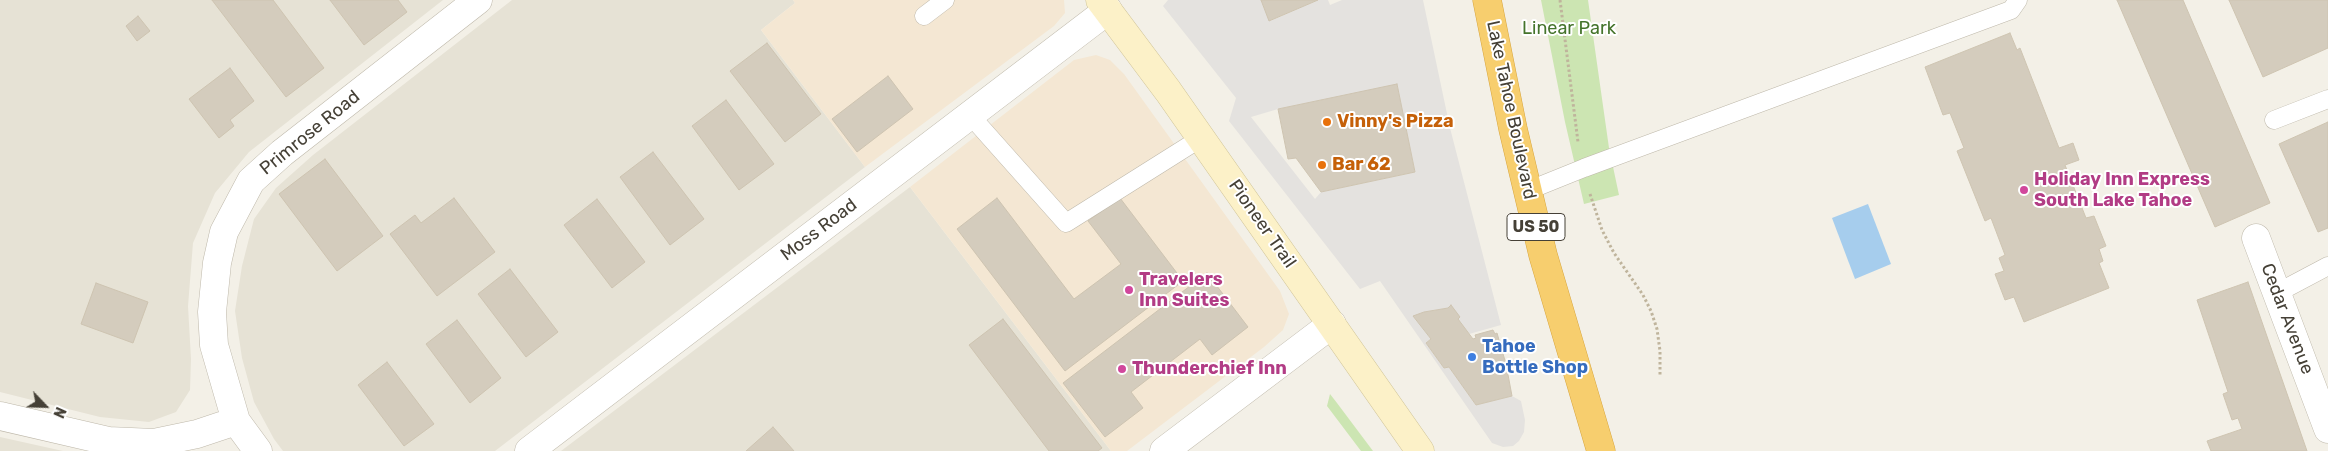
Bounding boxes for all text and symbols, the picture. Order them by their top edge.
park label: Linear Park [1522,18,1616,40]
street label: Lake Tahoe Boulevard [1482,19,1540,201]
street label: Primrose Road [256,86,364,180]
place label: Vinny's Pizza [1337,111,1454,133]
marker: Vinny's Pizza [1321,116,1333,128]
place label: Bar 62 [1332,154,1391,176]
marker: Bar 62 [1316,159,1328,171]
place label: Holiday Inn Express South Lake Tahoe [2034,169,2210,212]
street label: Pioneer Trail [1224,176,1300,272]
marker: Holiday Inn Express South Lake Tahoe [2018,184,2030,196]
street label: Moss Road [777,194,861,266]
road number: US 50 [1507,213,1565,240]
street label: Cedar Avenue [2256,261,2318,377]
place label: Travelers Inn Suites [1139,269,1229,312]
marker: Travelers Inn Suites [1123,284,1135,296]
place label: Tahoe Bottle Shop [1482,336,1588,378]
marker: Tahoe Bottle Shop [1466,351,1478,363]
place label: Thunderchief Inn [1132,358,1287,380]
marker: Thunderchief Inn [1116,363,1128,375]
north arrow [20,381,70,431]
text: N [49,404,69,420]

